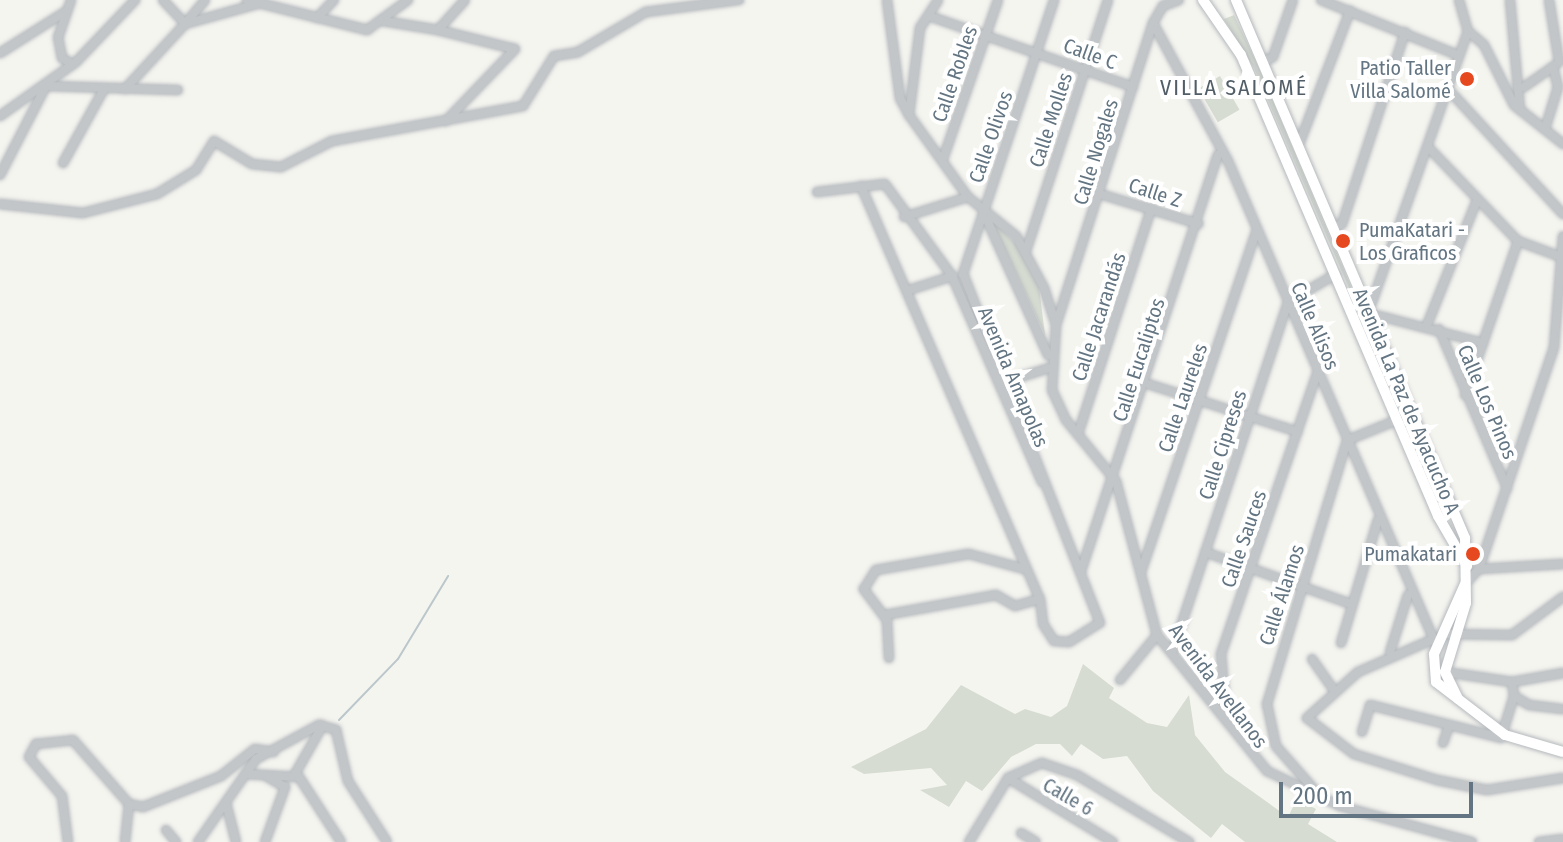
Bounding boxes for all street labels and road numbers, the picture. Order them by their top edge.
street label: Calle Robles [927,23,983,125]
street label: Calle C [1060,33,1120,75]
street label: Calle Molles [1024,70,1078,170]
street label: Calle Olivos [964,88,1018,186]
street label: Calle Nogales [1069,96,1123,208]
street label: Calle Z [1126,173,1184,213]
street label: Calle Jacarandás [1067,250,1131,384]
street label: Calle Alisos [1286,278,1344,374]
street label: Avenida La Paz de Ayacucho A [1347,284,1465,518]
street label: Calle Eucaliptos [1108,295,1170,425]
street label: Avenida Amapolas [973,303,1053,451]
street label: Calle Laureles [1153,340,1213,456]
street label: Calle Los Pinos [1452,341,1522,463]
street label: Calle Cipreses [1194,387,1252,503]
street label: Calle Sauces [1216,487,1272,591]
street label: Calle Álamos [1254,542,1310,648]
street label: Avenida Avellanos [1164,619,1272,753]
street label: Calle 6 [1038,773,1098,821]

